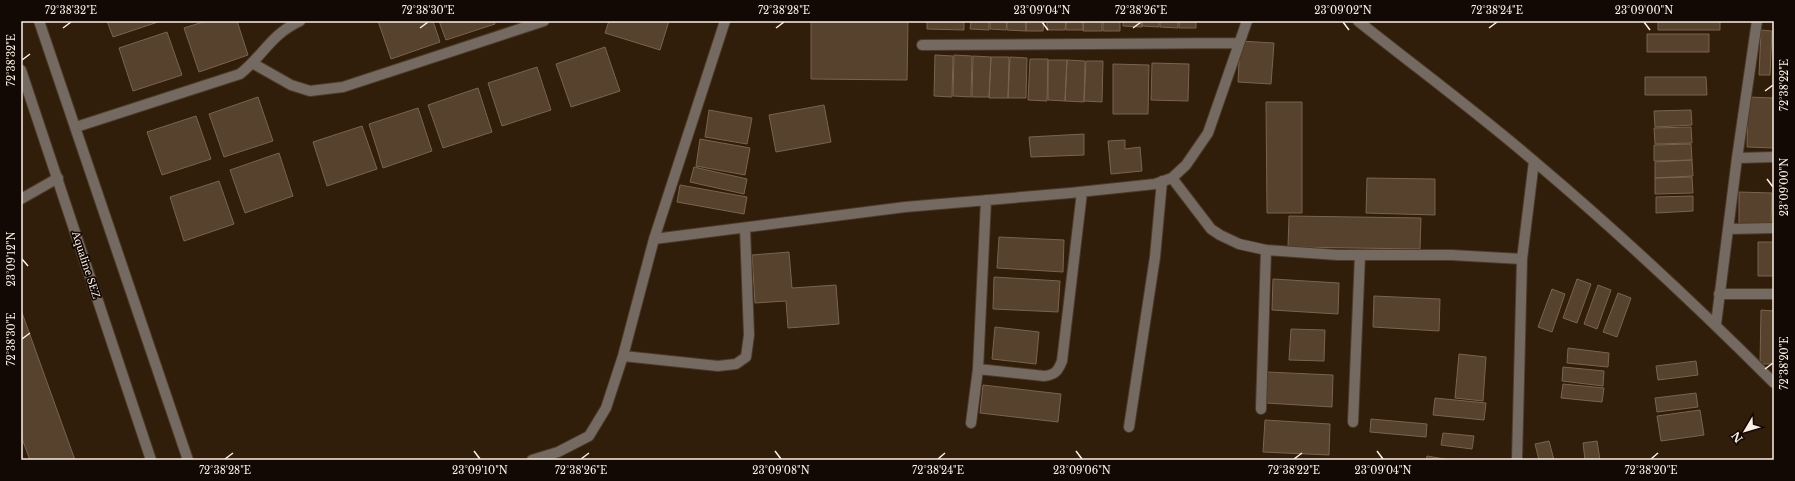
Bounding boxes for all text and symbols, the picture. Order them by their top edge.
text: 72°38'32"E [45,4,97,17]
text: 72°38'30"E [401,4,455,17]
text: 72°38'28"E [758,4,810,17]
text: 23°09'04"N [1013,4,1071,17]
text: 72°38'26"E [1115,4,1167,17]
text: 23°09'02"N [1314,4,1372,17]
text: 72°38'24"E [1471,4,1523,17]
text: 23°09'00"N [1615,4,1673,17]
text: 72°38'32"E [5,34,18,86]
text: 72°38'22"E [1778,59,1791,111]
text: 23°09'00"N [1778,158,1791,216]
street label: Aqualine SEZ [69,229,103,301]
text: 23°09'12"N [5,232,18,286]
text: 72°38'30"E [5,312,18,366]
text: 72°38'20"E [1778,336,1791,390]
north arrow [1725,411,1765,451]
text: N [1728,428,1746,446]
text: 72°38'28"E [199,464,251,477]
text: 23°09'10"N [452,464,508,477]
text: 72°38'26"E [555,464,607,477]
text: 23°09'08"N [752,464,810,477]
text: 72°38'24"E [912,464,964,477]
text: 23°09'06"N [1053,464,1111,477]
text: 72°38'22"E [1268,464,1320,477]
text: 23°09'04"N [1354,464,1412,477]
text: 72°38'20"E [1624,464,1678,477]

